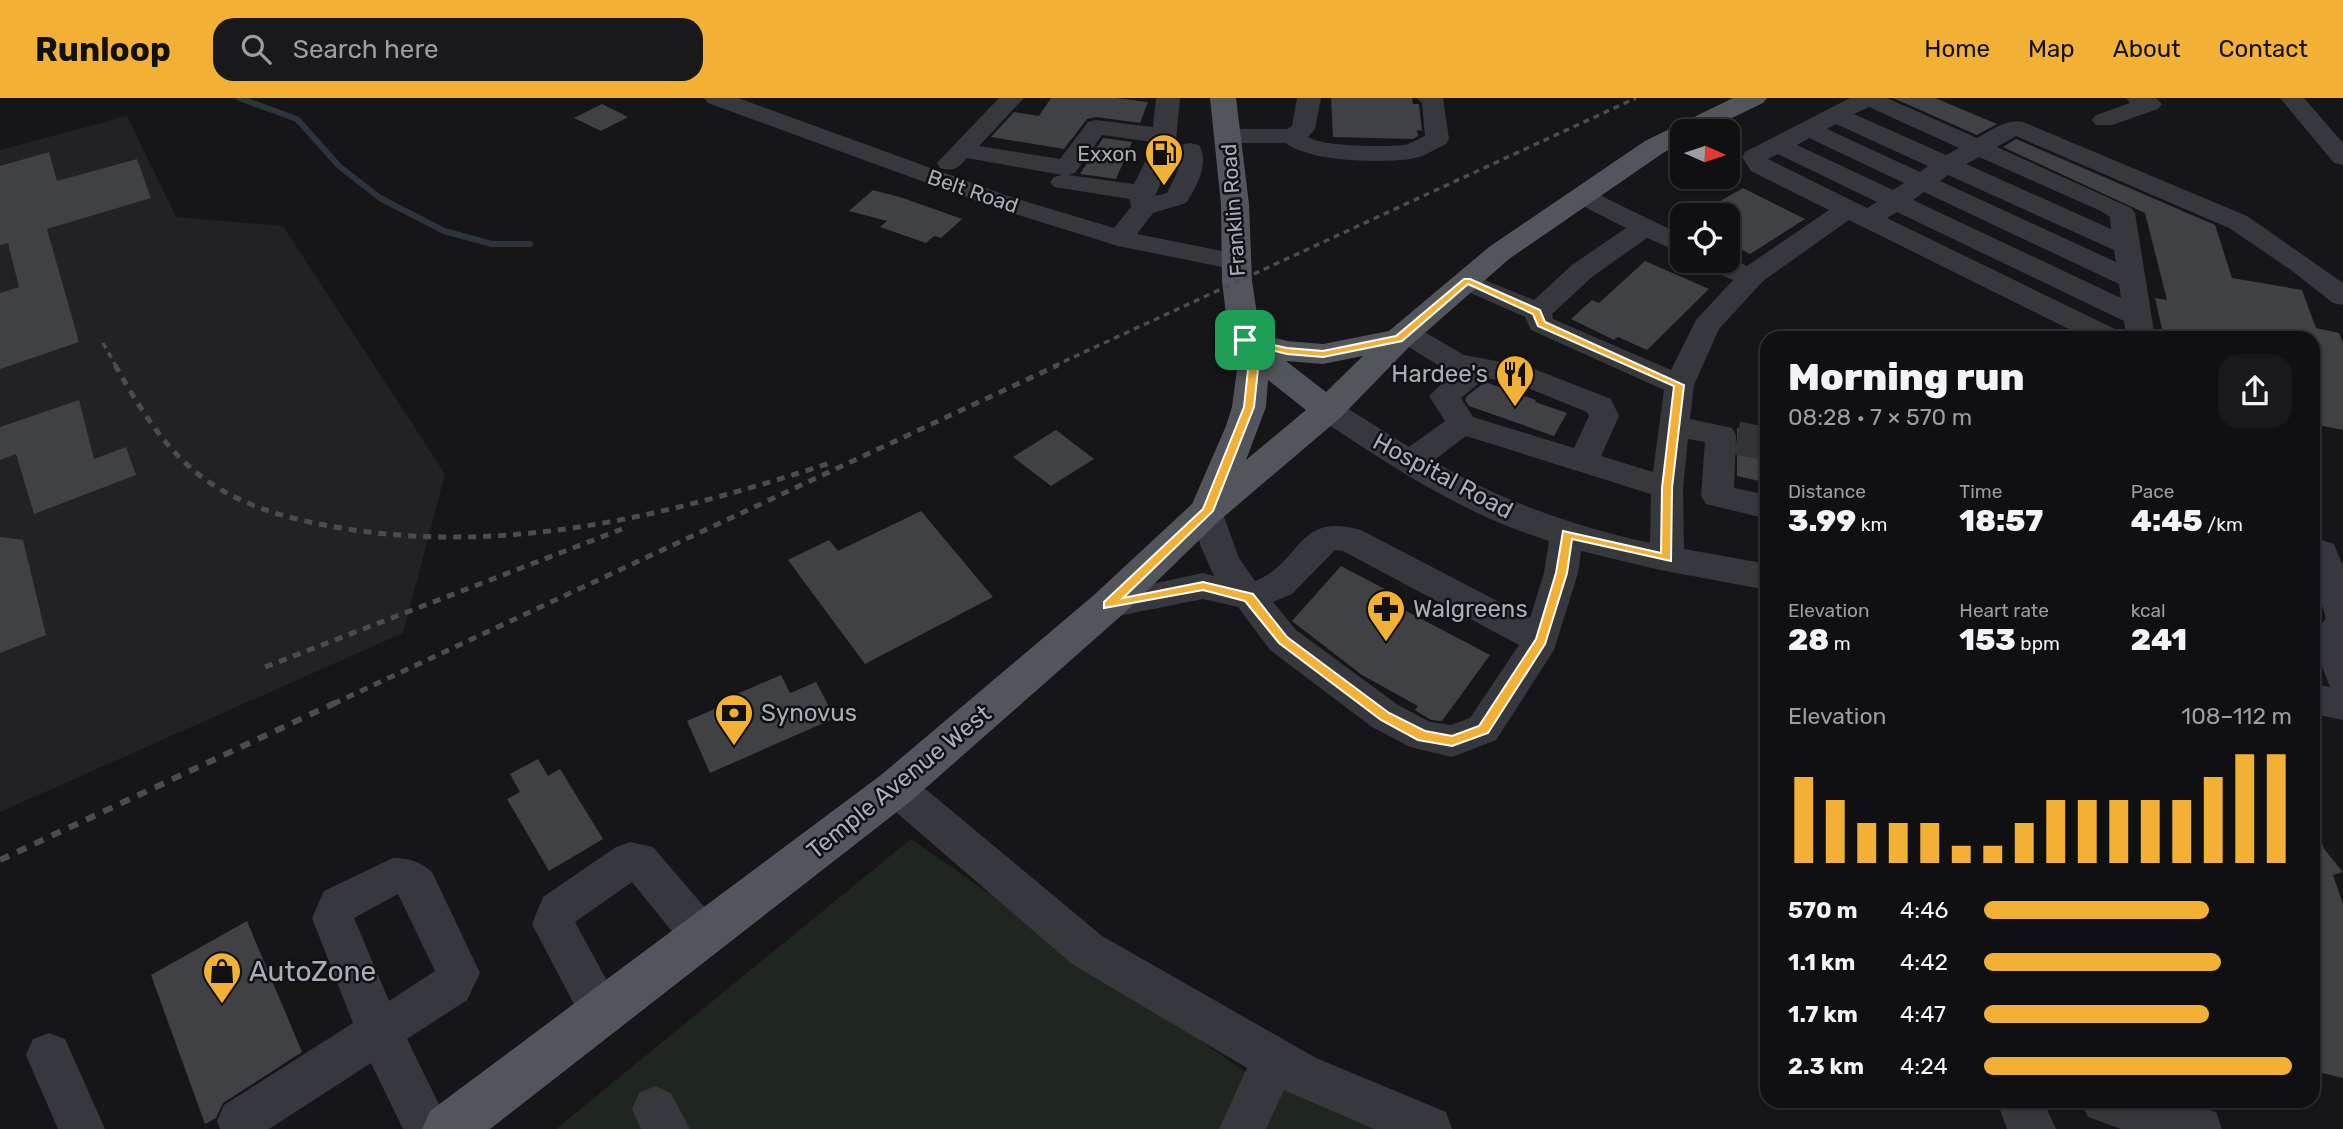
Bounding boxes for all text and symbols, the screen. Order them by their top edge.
search box [213,18,703,81]
text: Runloop [35,30,171,69]
icon: search [237,30,275,68]
text: Search here [293,34,439,65]
text: Home [1924,35,1990,63]
text: Map [2028,35,2075,63]
text: About [2113,35,2181,63]
text: Contact [2219,35,2308,63]
north arrow [1670,119,1740,189]
map controls [1670,119,1740,273]
fuel station icon: Exxon [1143,132,1185,187]
place label: Exxon [1077,141,1137,166]
street label: Franklin Road [1216,143,1250,277]
street label: Belt Road [924,164,1022,218]
button: locate [1670,203,1740,273]
pin [1215,310,1275,370]
icon: arrive [1226,321,1264,359]
restaurant icon: Hardee's [1494,353,1536,408]
text: Morning run [1788,354,2025,400]
button: share [2218,354,2292,428]
place label: Hardee's [1391,360,1488,388]
text: 08:28 · 7 × 570 m [1788,403,1972,431]
street label: Hospital Road [1368,427,1518,525]
text: Distance [1788,480,1866,503]
text: Time [1959,480,2002,503]
text: Pace [2131,480,2174,503]
text: 3.99 [1788,503,1856,539]
text: 18:57 [1959,503,2043,539]
text: 4:45 [2131,503,2202,539]
text: km [1856,513,1887,536]
text: /km [2202,513,2243,536]
pharmacy icon: Walgreens [1365,588,1407,643]
place label: Walgreens [1413,595,1528,623]
text: Elevation [1788,599,1869,622]
text: Heart rate [1959,599,2049,622]
text: kcal [2131,599,2166,622]
text: 28 [1788,622,1829,658]
text: 153 [1959,622,2016,658]
text: 241 [2131,622,2187,658]
text: m [1829,632,1851,655]
text: bpm [2016,632,2060,655]
bank icon: Synovus [713,692,755,747]
place label: Synovus [761,699,857,727]
street label: Temple Avenue West [801,699,997,865]
text: Elevation [1788,702,1887,730]
text: 108–112 m [2181,702,2292,730]
text: 570 m [1788,896,1858,924]
text: 4:46 [1900,896,1948,924]
text: 1.1 km [1788,948,1855,976]
text: 4:42 [1900,948,1948,976]
shop icon: AutoZone [201,950,243,1005]
place label: AutoZone [249,955,376,988]
text: 1.7 km [1788,1000,1858,1028]
text: 4:47 [1900,1000,1946,1028]
text: 2.3 km [1788,1052,1864,1080]
text: 4:24 [1900,1052,1948,1080]

